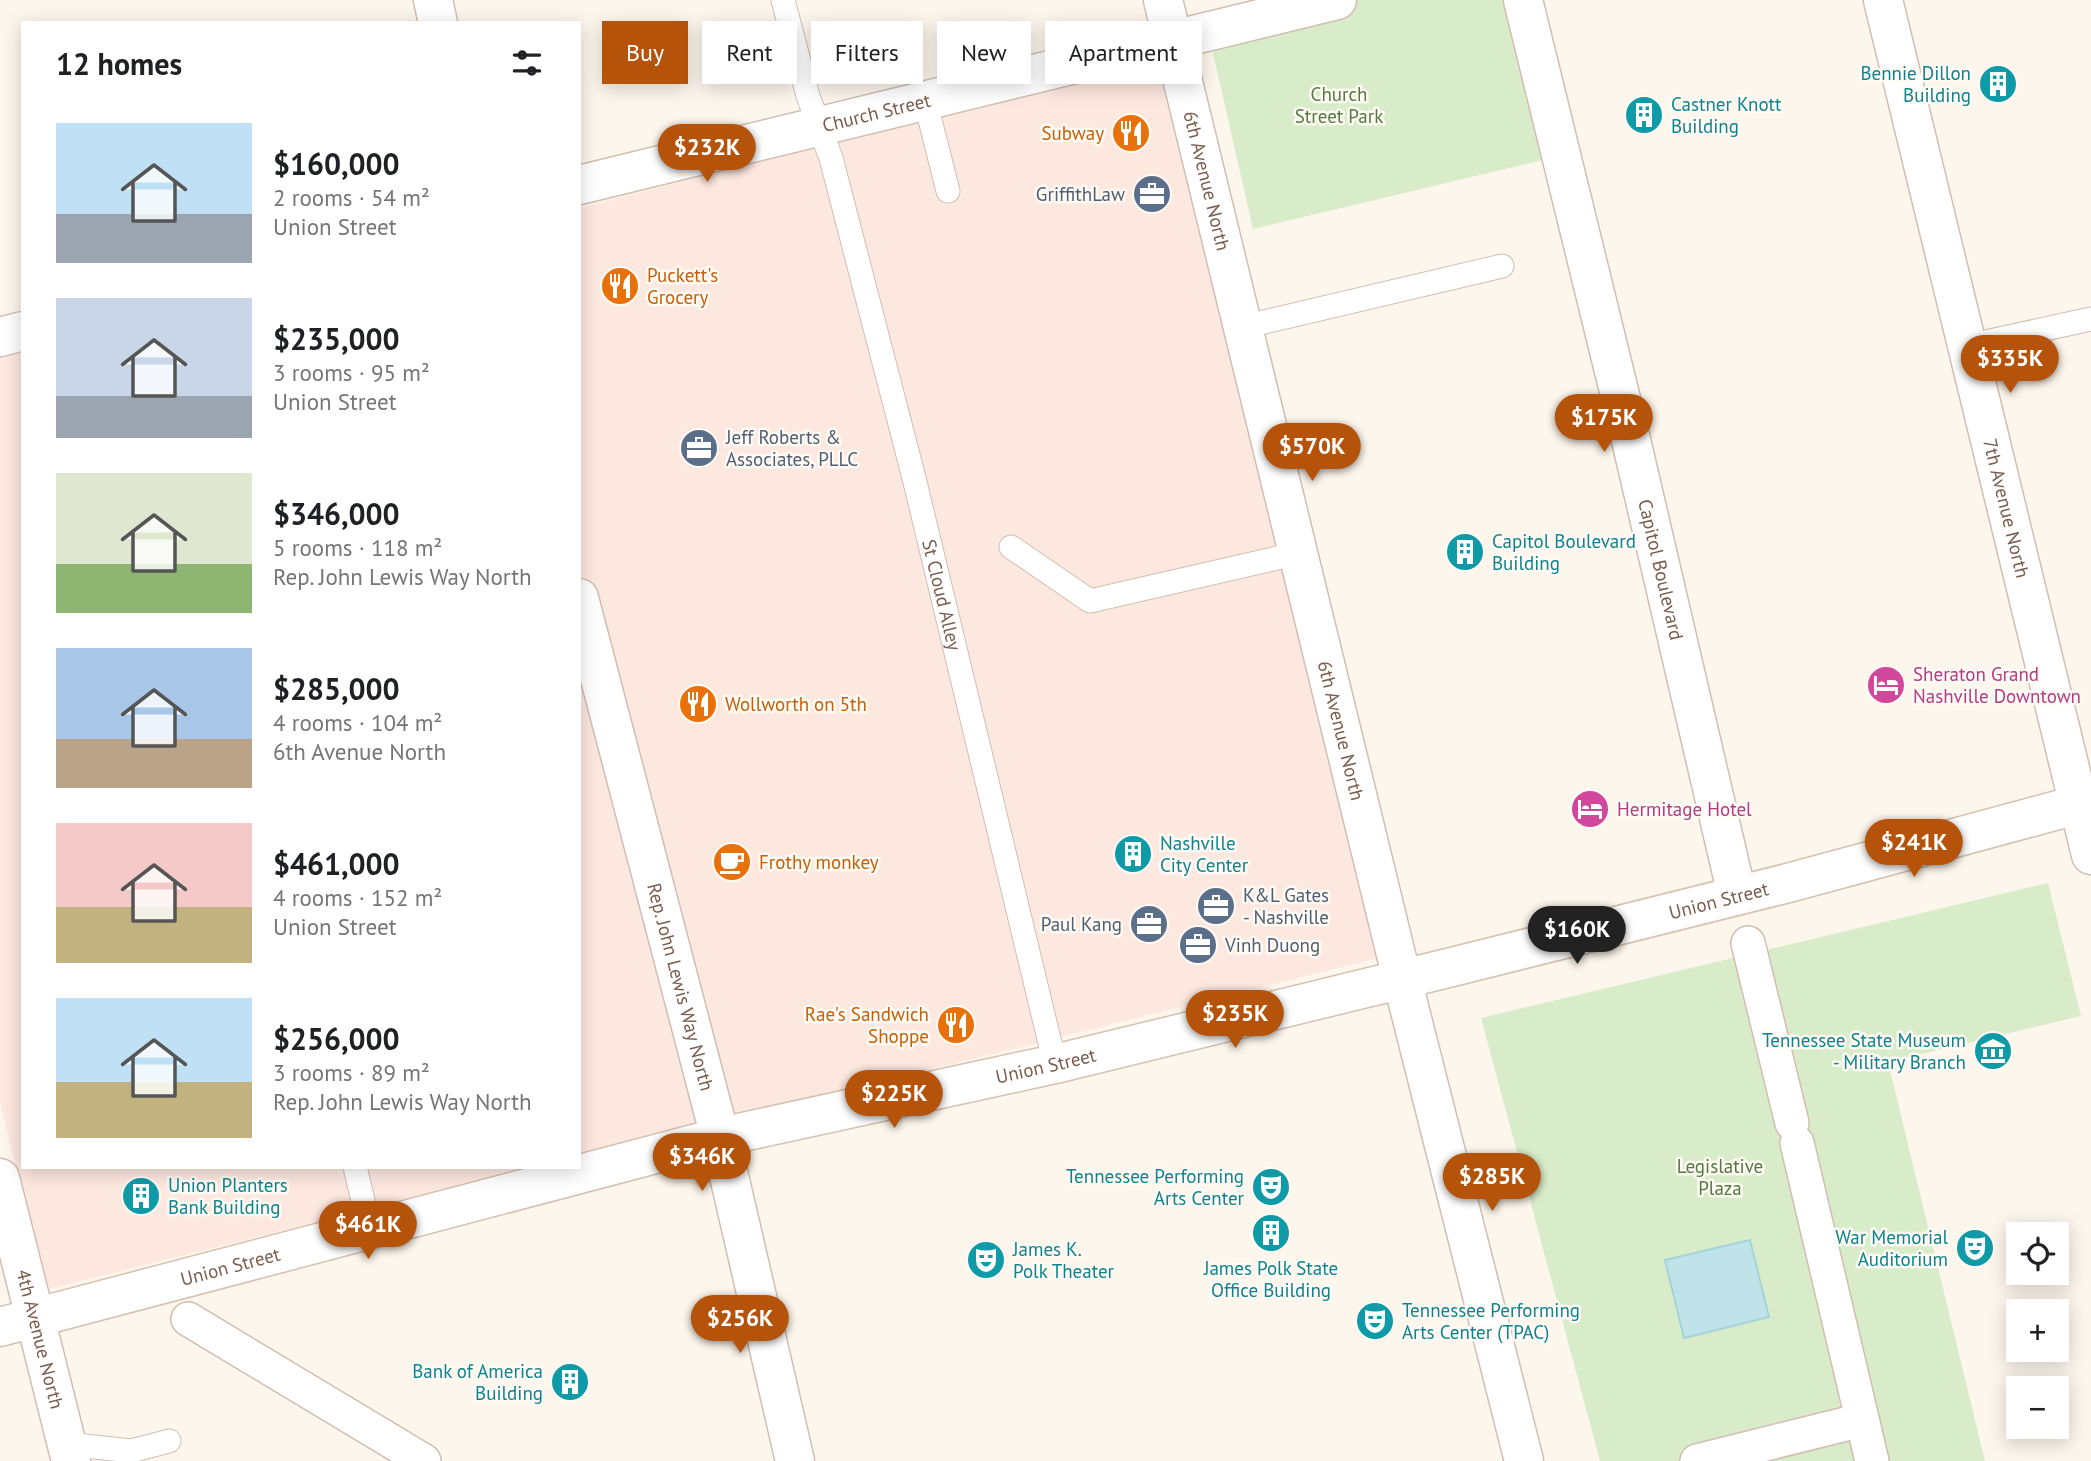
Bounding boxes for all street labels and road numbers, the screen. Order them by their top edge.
street label: Church Street [820,88,933,137]
street label: 6th Avenue North [1178,108,1236,253]
street label: 7th Avenue North [1978,436,2035,580]
street label: Capitol Boulevard [1633,497,1689,642]
street label: St Cloud Alley [917,537,967,653]
street label: 6th Avenue North [1313,658,1370,803]
street label: Union Street [1666,876,1772,924]
street label: Rep. John Lewis Way North [642,880,719,1093]
street label: Union Street [993,1042,1099,1089]
street label: Union Street [178,1242,283,1291]
street label: 4th Avenue North [11,1267,69,1411]

